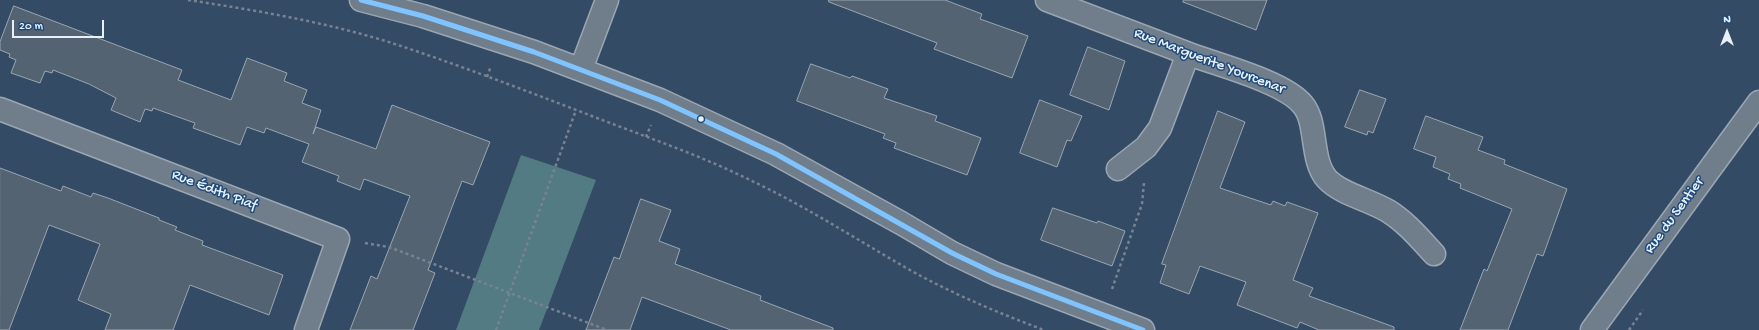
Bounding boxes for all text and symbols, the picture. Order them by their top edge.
scale bar [14,12,106,38]
north arrow [1707,12,1747,52]
text: N [1723,14,1731,26]
text: 20 m [19,20,43,34]
street label: Rue Marguerite Yourcenar [1131,25,1287,99]
unlabelled marker [696,114,706,124]
street label: Rue Édith Piaf [169,167,259,215]
street label: Rue du Sentier [1641,174,1709,258]

